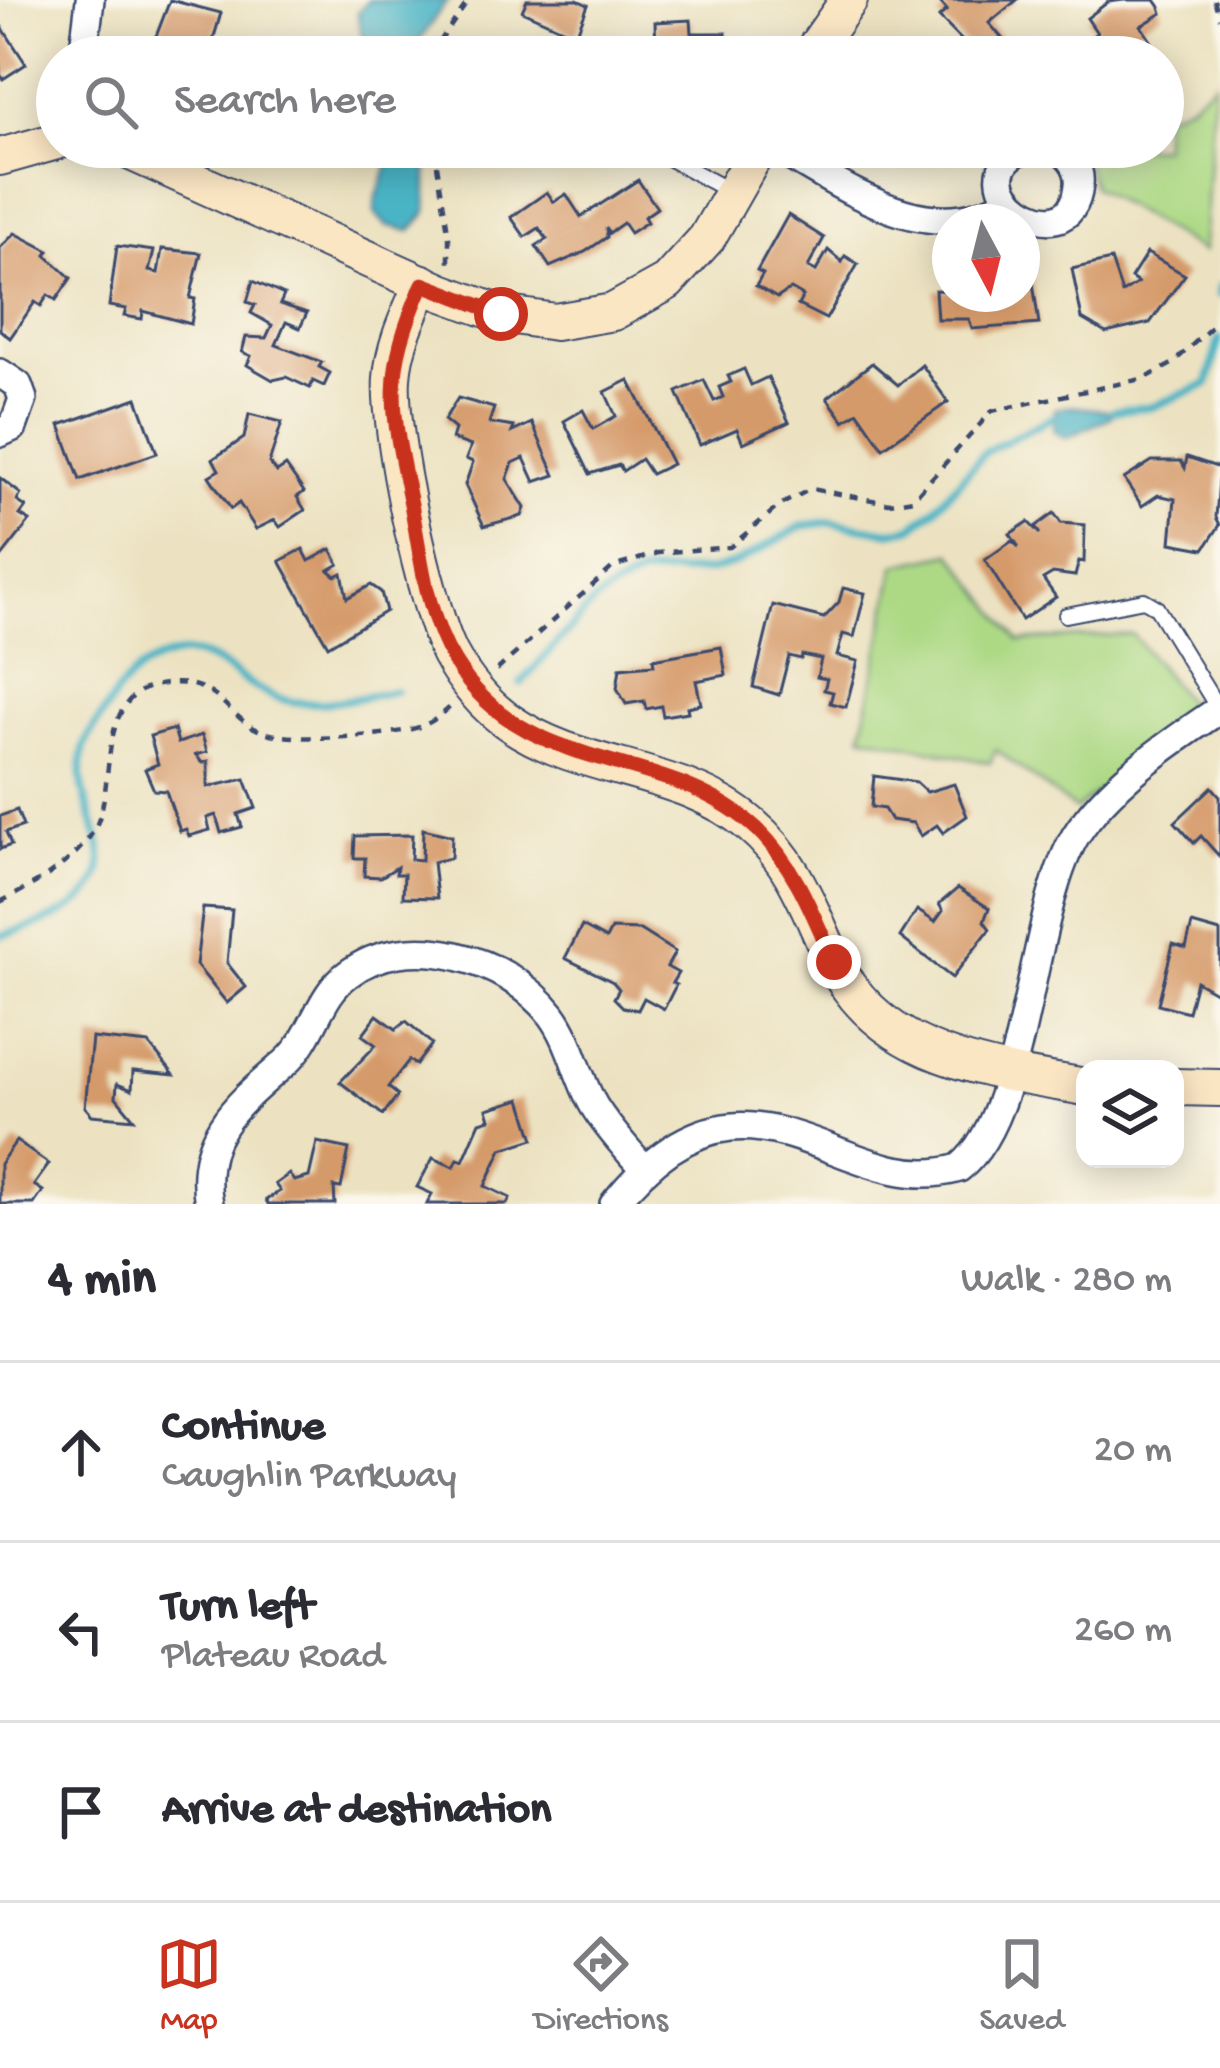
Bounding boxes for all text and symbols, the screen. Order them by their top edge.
search box [36,36,1184,168]
icon: search [78,69,144,135]
text: Search here [174,76,396,129]
north arrow [932,204,1040,312]
route start [474,287,528,341]
route end [807,935,861,989]
map controls [1076,1060,1184,1168]
button: layers [1076,1060,1184,1168]
text: 4 min [48,1252,156,1312]
text: Walk · 280 m [961,1259,1172,1305]
text: Continue [162,1402,325,1455]
icon: ahead [48,1419,114,1485]
text: 20 m [1094,1429,1172,1475]
text: Caughlin Parkway [162,1455,456,1501]
text: Turn left [162,1582,314,1635]
icon: left [48,1599,114,1665]
text: 260 m [1074,1609,1172,1655]
text: Plateau Road [162,1635,384,1681]
icon: arrive [48,1779,114,1845]
text: Arrive at destination [162,1785,551,1838]
tab: Map [156,1931,222,2041]
tab: Directions [534,1931,668,2041]
tab: Saved [980,1931,1064,2041]

